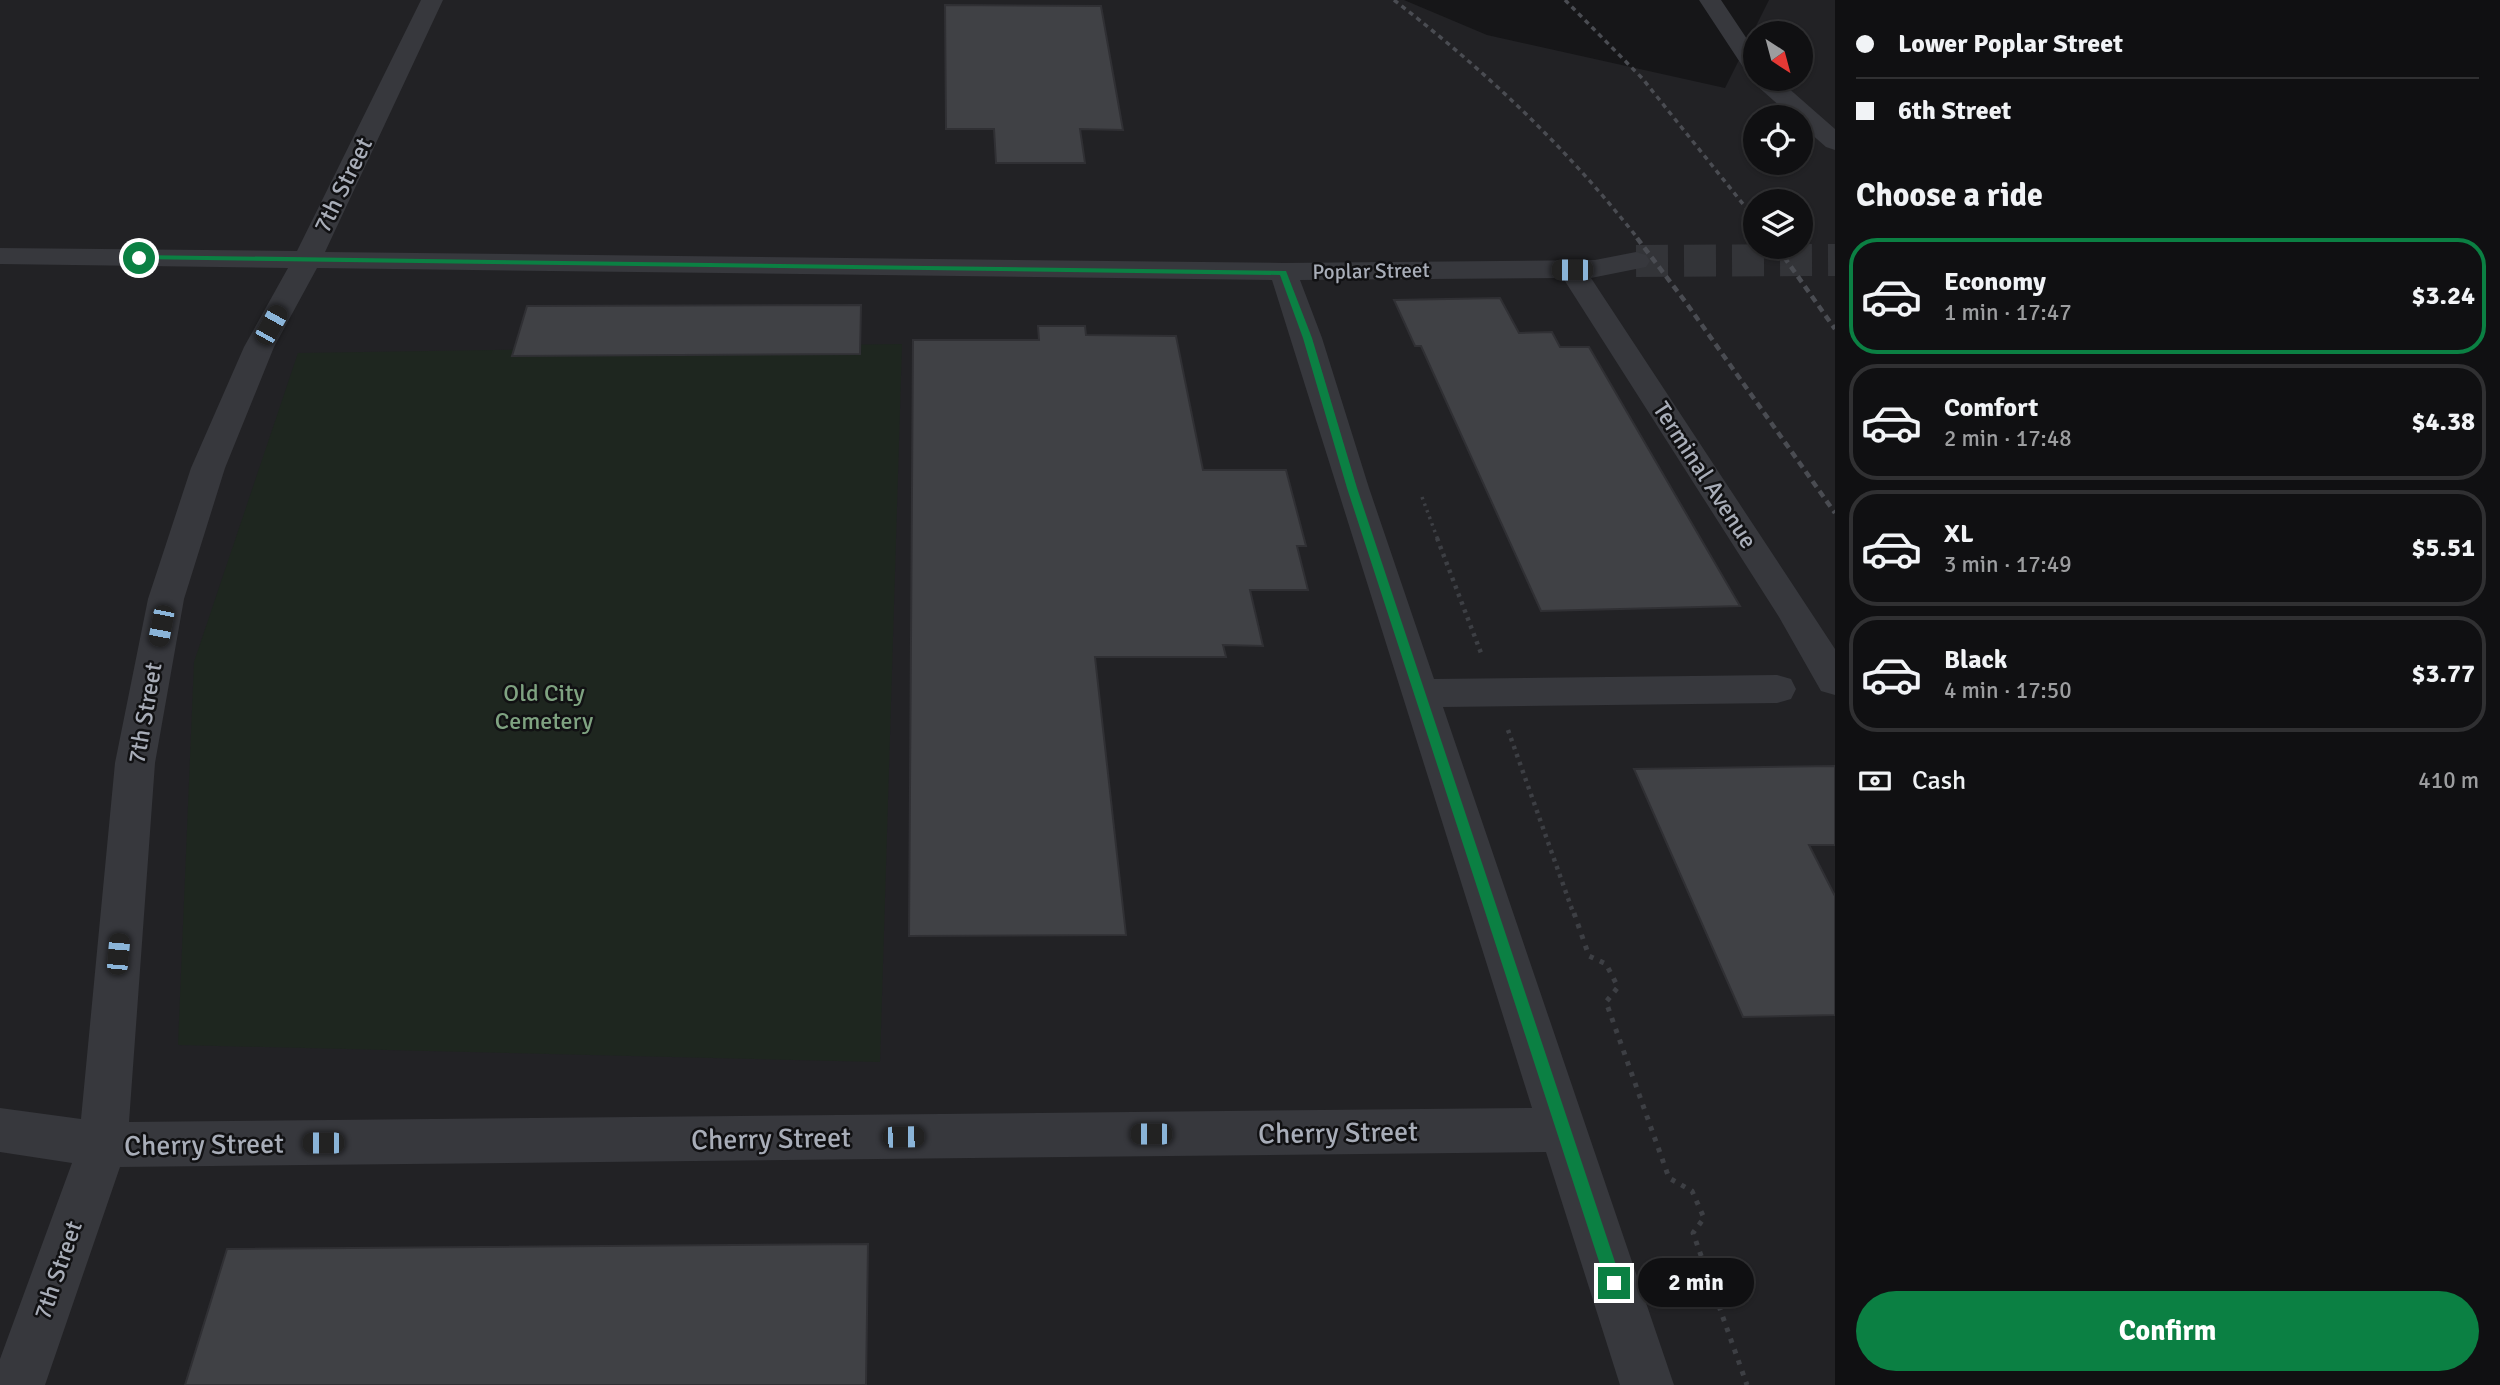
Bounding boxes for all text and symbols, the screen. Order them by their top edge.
north arrow [1743,21,1813,91]
map controls [1743,21,1813,259]
text: Lower Poplar Street [1898,28,2123,60]
text: 6th Street [1898,95,2011,127]
button: locate [1743,105,1813,175]
street label: 7th Street [307,132,379,238]
text: Choose a ride [1856,176,2043,215]
button: layers [1743,189,1813,259]
route start [123,242,155,274]
street label: Poplar Street [1312,257,1430,285]
car [1552,260,1594,281]
icon: car [1860,265,1923,328]
text: Economy [1944,266,2046,298]
text: $3.24 [2411,280,2475,312]
text: 1 min · 17:47 [1944,298,2072,327]
car [252,302,291,348]
icon: car [1860,391,1923,454]
text: Comfort [1944,392,2038,424]
street label: Terminal Avenue [1646,396,1764,554]
text: $4.38 [2411,406,2475,438]
text: 2 min · 17:48 [1944,424,2072,453]
icon: car [1860,517,1923,580]
text: XL [1944,518,1974,550]
text: $5.51 [2411,532,2475,564]
text: 3 min · 17:49 [1944,550,2072,579]
car [147,603,176,649]
icon: car [1860,643,1923,706]
text: Black [1944,644,2007,676]
text: $3.77 [2411,658,2475,690]
street label: 7th Street [121,660,169,766]
text: 4 min · 17:50 [1944,676,2072,705]
park label: Old City Cemetery [495,678,593,736]
icon: cash [1856,762,1894,800]
text: Cash [1912,765,1966,797]
text: 410 m [2418,766,2479,795]
car [106,932,131,976]
street label: Cherry Street [1258,1115,1418,1151]
street label: Cherry Street [691,1121,851,1157]
car [1131,1124,1173,1145]
car [882,1126,925,1148]
street label: Cherry Street [124,1127,284,1163]
car [303,1133,345,1154]
street label: 7th Street [27,1217,89,1323]
callout: 2 min [1638,1258,1754,1308]
route end [1598,1267,1630,1299]
text: 2 min [1668,1268,1724,1297]
button: Confirm [1856,1291,2479,1371]

